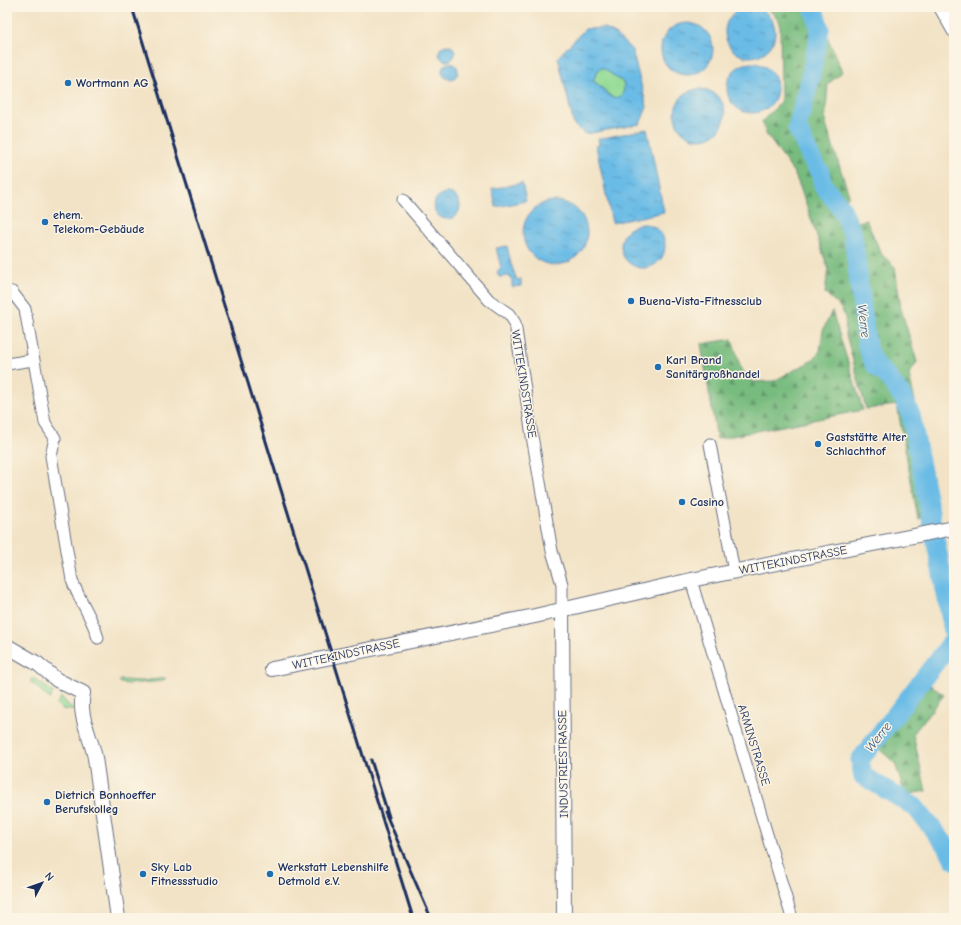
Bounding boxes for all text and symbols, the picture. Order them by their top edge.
place label: Wortmann AG [76,76,149,90]
marker: Wortmann AG [63,78,73,88]
place label: ehem. Telekom-Gebäude [53,208,145,236]
marker: ehem. Telekom-Gebäude [40,217,50,227]
place label: Buena-Vista-Fitnessclub [639,294,762,308]
marker: Buena-Vista-Fitnessclub [626,296,636,306]
water label: Werre [854,303,874,339]
street label: WITTEKINDSTRASSE [509,329,539,439]
place label: Karl Brand Sanitärgroßhandel [666,353,760,381]
marker: Karl Brand Sanitärgroßhandel [653,362,663,372]
place label: Gaststätte Alter Schlachthof [826,430,906,458]
marker: Gaststätte Alter Schlachthof [813,439,823,449]
place label: Casino [690,495,724,509]
marker: Casino [677,497,687,507]
street label: WITTEKINDSTRASSE [738,543,848,577]
street label: WITTEKINDSTRASSE [291,636,401,672]
street label: ARMINSTRASSE [735,703,773,787]
street label: INDUSTRIESTRASSE [555,710,571,818]
water label: Werre [862,719,895,755]
place label: Dietrich Bonhoeffer Berufskolleg [55,788,156,816]
marker: Dietrich Bonhoeffer Berufskolleg [42,797,52,807]
place label: Sky Lab Fitnessstudio [151,860,218,888]
place label: Werkstatt Lebenshilfe Detmold e.V. [278,860,389,888]
north arrow [22,863,62,903]
marker: Sky Lab Fitnessstudio [138,869,148,879]
marker: Werkstatt Lebenshilfe Detmold e.V. [265,869,275,879]
text: N [42,870,56,884]

